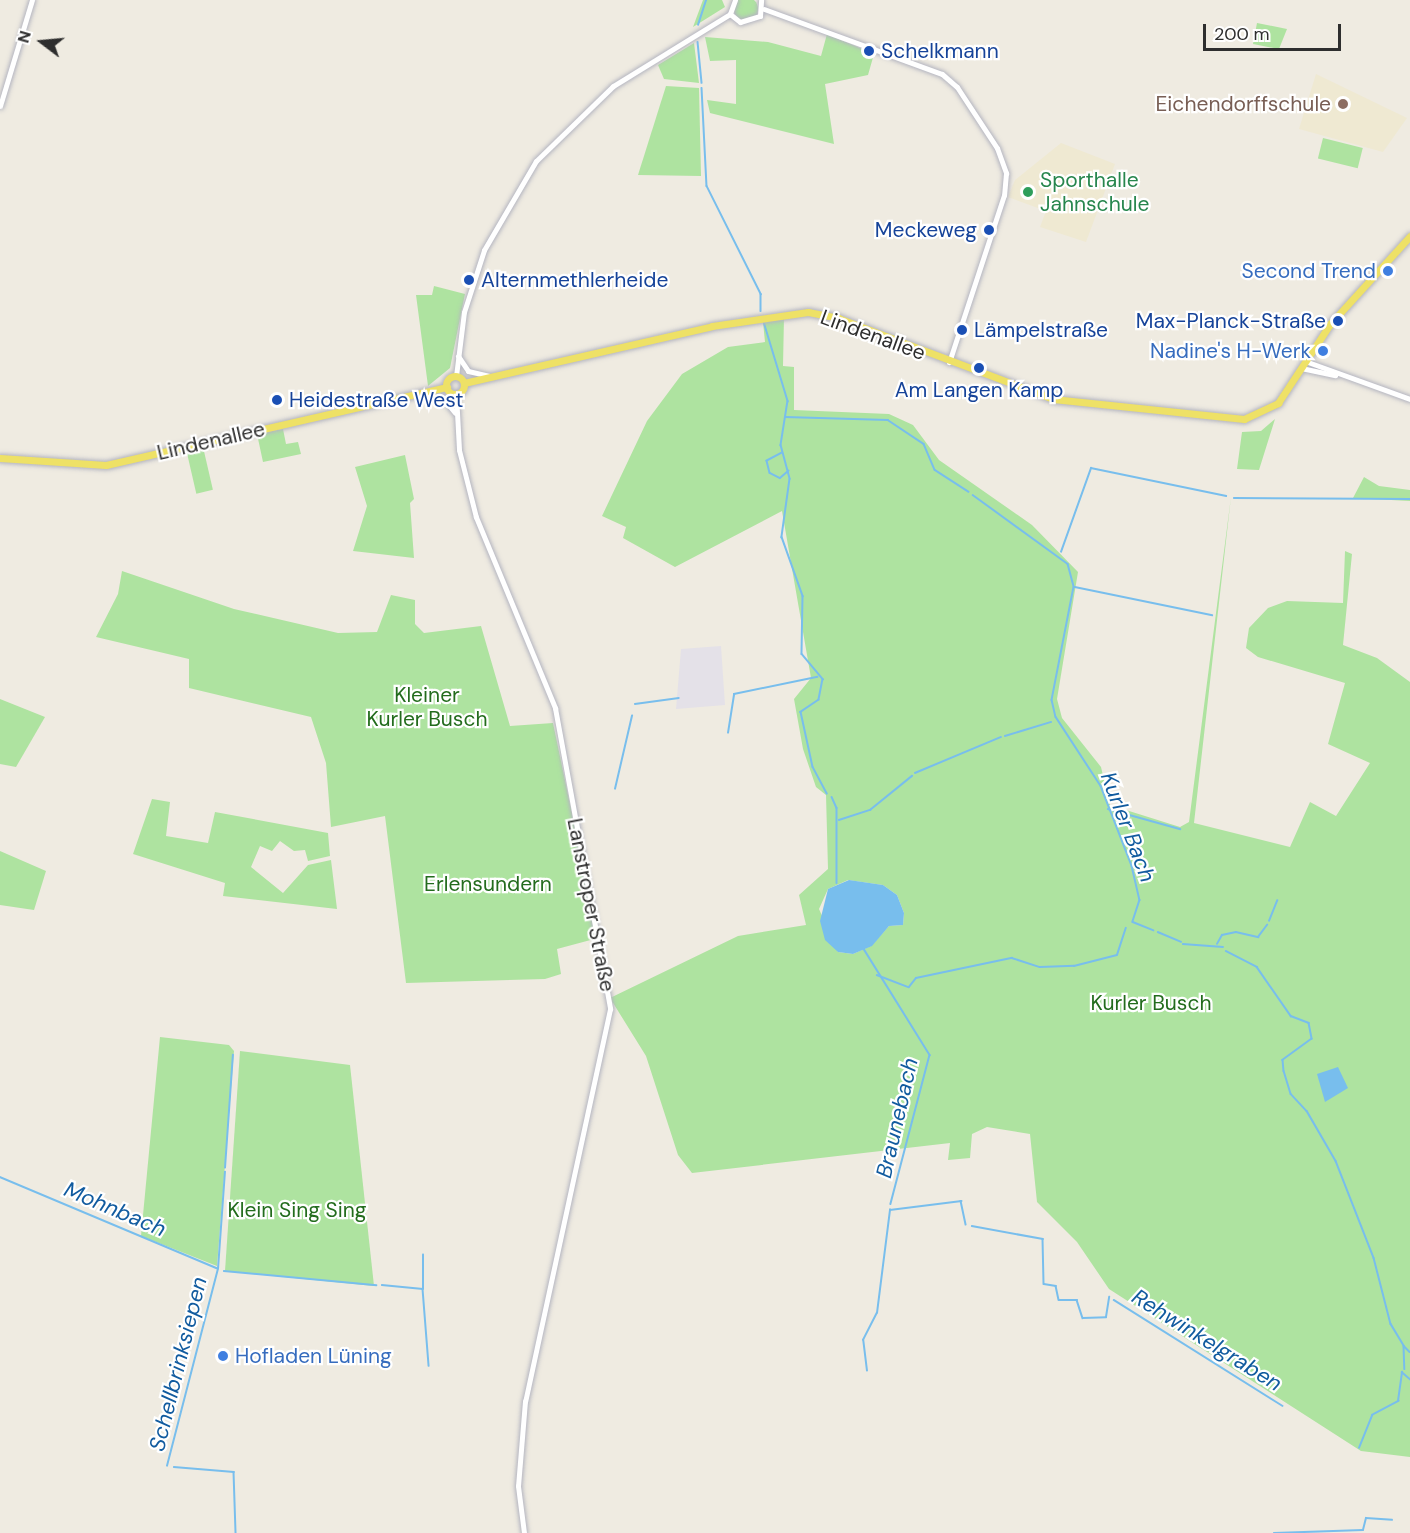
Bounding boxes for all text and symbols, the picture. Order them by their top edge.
north arrow [12,12,72,72]
scale bar [1206,12,1344,50]
text: 200 m [1214,22,1270,46]
text: N [13,28,36,45]
place label: Schelkmann [881,38,999,64]
marker: Schelkmann [862,44,876,58]
place label: Eichendorffschule [1155,91,1331,117]
marker: Eichendorffschule [1336,97,1350,111]
place label: Sporthalle Jahnschule [1040,167,1149,217]
marker: Sporthalle Jahnschule [1021,185,1035,199]
place label: Meckeweg [875,217,977,243]
marker: Meckeweg [982,223,996,237]
place label: Second Trend [1242,258,1376,284]
marker: Second Trend [1381,264,1395,278]
place label: Alternmethlerheide [481,267,668,293]
marker: Alternmethlerheide [462,273,476,287]
street label: Lindenallee [817,304,929,366]
place label: Max-Planck-Straße [1136,308,1326,334]
marker: Max-Planck-Straße [1331,314,1345,328]
place label: Lämpelstraße [974,317,1108,343]
marker: Lämpelstraße [955,323,969,337]
place label: Nadine's H-Werk [1150,338,1311,364]
marker: Nadine's H-Werk [1316,344,1330,358]
marker: Am Langen Kamp [972,361,986,375]
place label: Am Langen Kamp [895,377,1063,403]
place label: Heidestraße West [289,387,463,413]
marker: Heidestraße West [270,393,284,407]
street label: Lindenallee [155,416,267,466]
park label: Kleiner Kurler Busch [366,682,488,732]
water label: Kurler Bach [1095,768,1161,886]
street label: Lanstroper Straße [562,816,620,994]
park label: Erlensundern [424,871,552,897]
park label: Kurler Busch [1090,990,1212,1016]
water label: Braunebach [870,1055,924,1181]
water label: Mohnbach [60,1176,170,1242]
park label: Klein Sing Sing [227,1197,367,1223]
water label: Schellbrinksiepen [144,1274,212,1454]
water label: Rehwinkelgraben [1127,1283,1287,1397]
place label: Hofladen Lüning [235,1343,392,1369]
marker: Hofladen Lüning [216,1349,230,1363]

